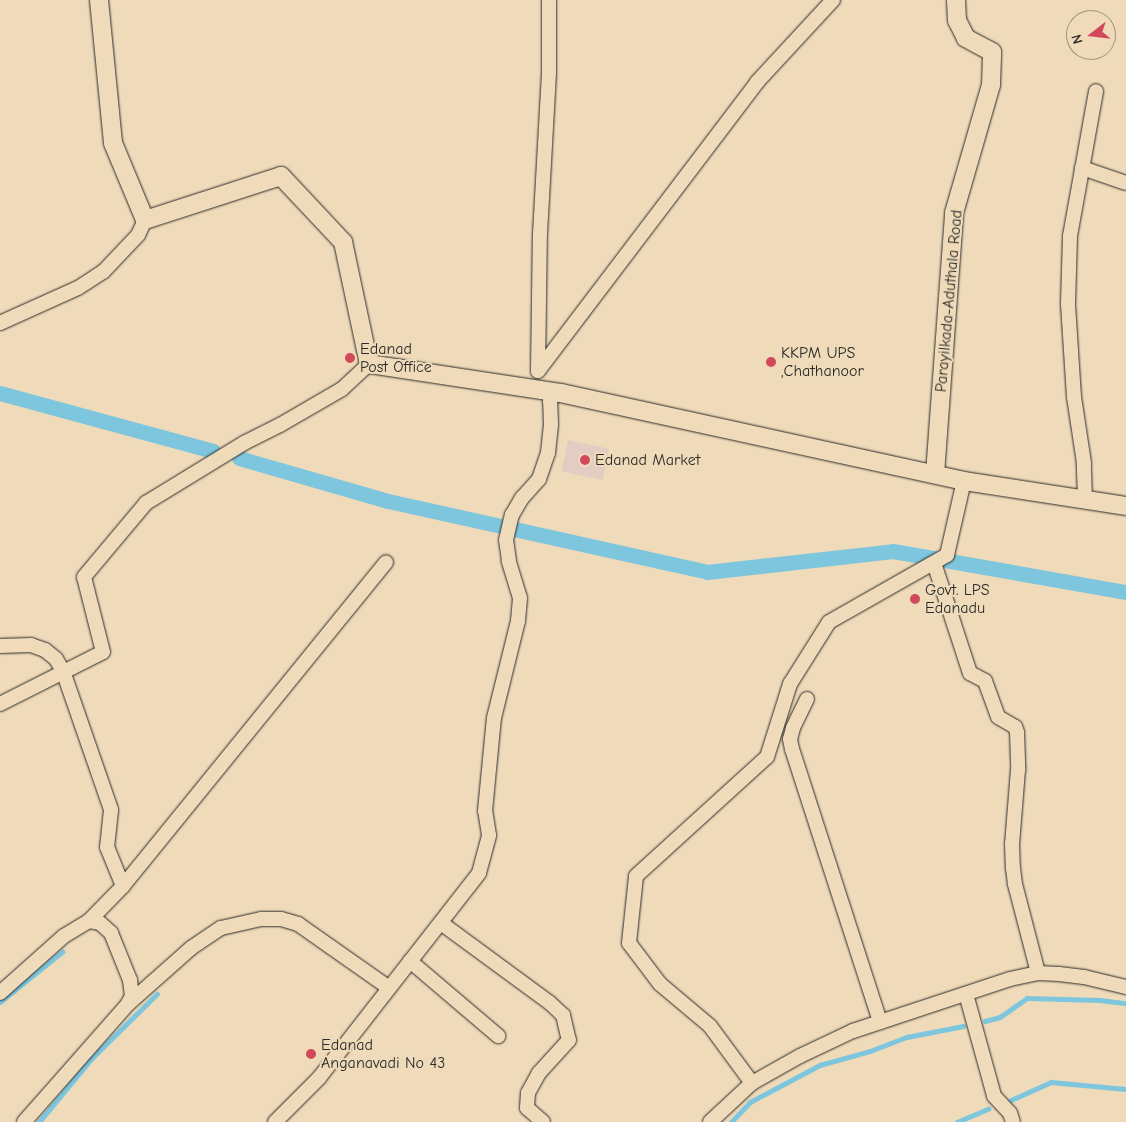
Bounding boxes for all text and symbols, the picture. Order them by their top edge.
north arrow [1066,10,1116,60]
text: N [1068,32,1086,46]
street label: Parayilkada-Aduthala Road [931,209,967,393]
place label: Edanad Post Office [360,339,432,377]
place label: KKPM UPS ,Chathanoor [781,343,864,381]
marker: Edanad Post Office [344,352,356,364]
marker: KKPM UPS ,Chathanoor [765,356,777,368]
place label: Edanad Market [595,450,700,470]
marker: Edanad Market [579,454,591,466]
place label: Govt. LPS Edanadu [925,580,990,618]
marker: Govt. LPS Edanadu [909,593,921,605]
place label: Edanad Anganavadi No 43 [321,1035,445,1073]
marker: Edanad Anganavadi No 43 [305,1048,317,1060]

